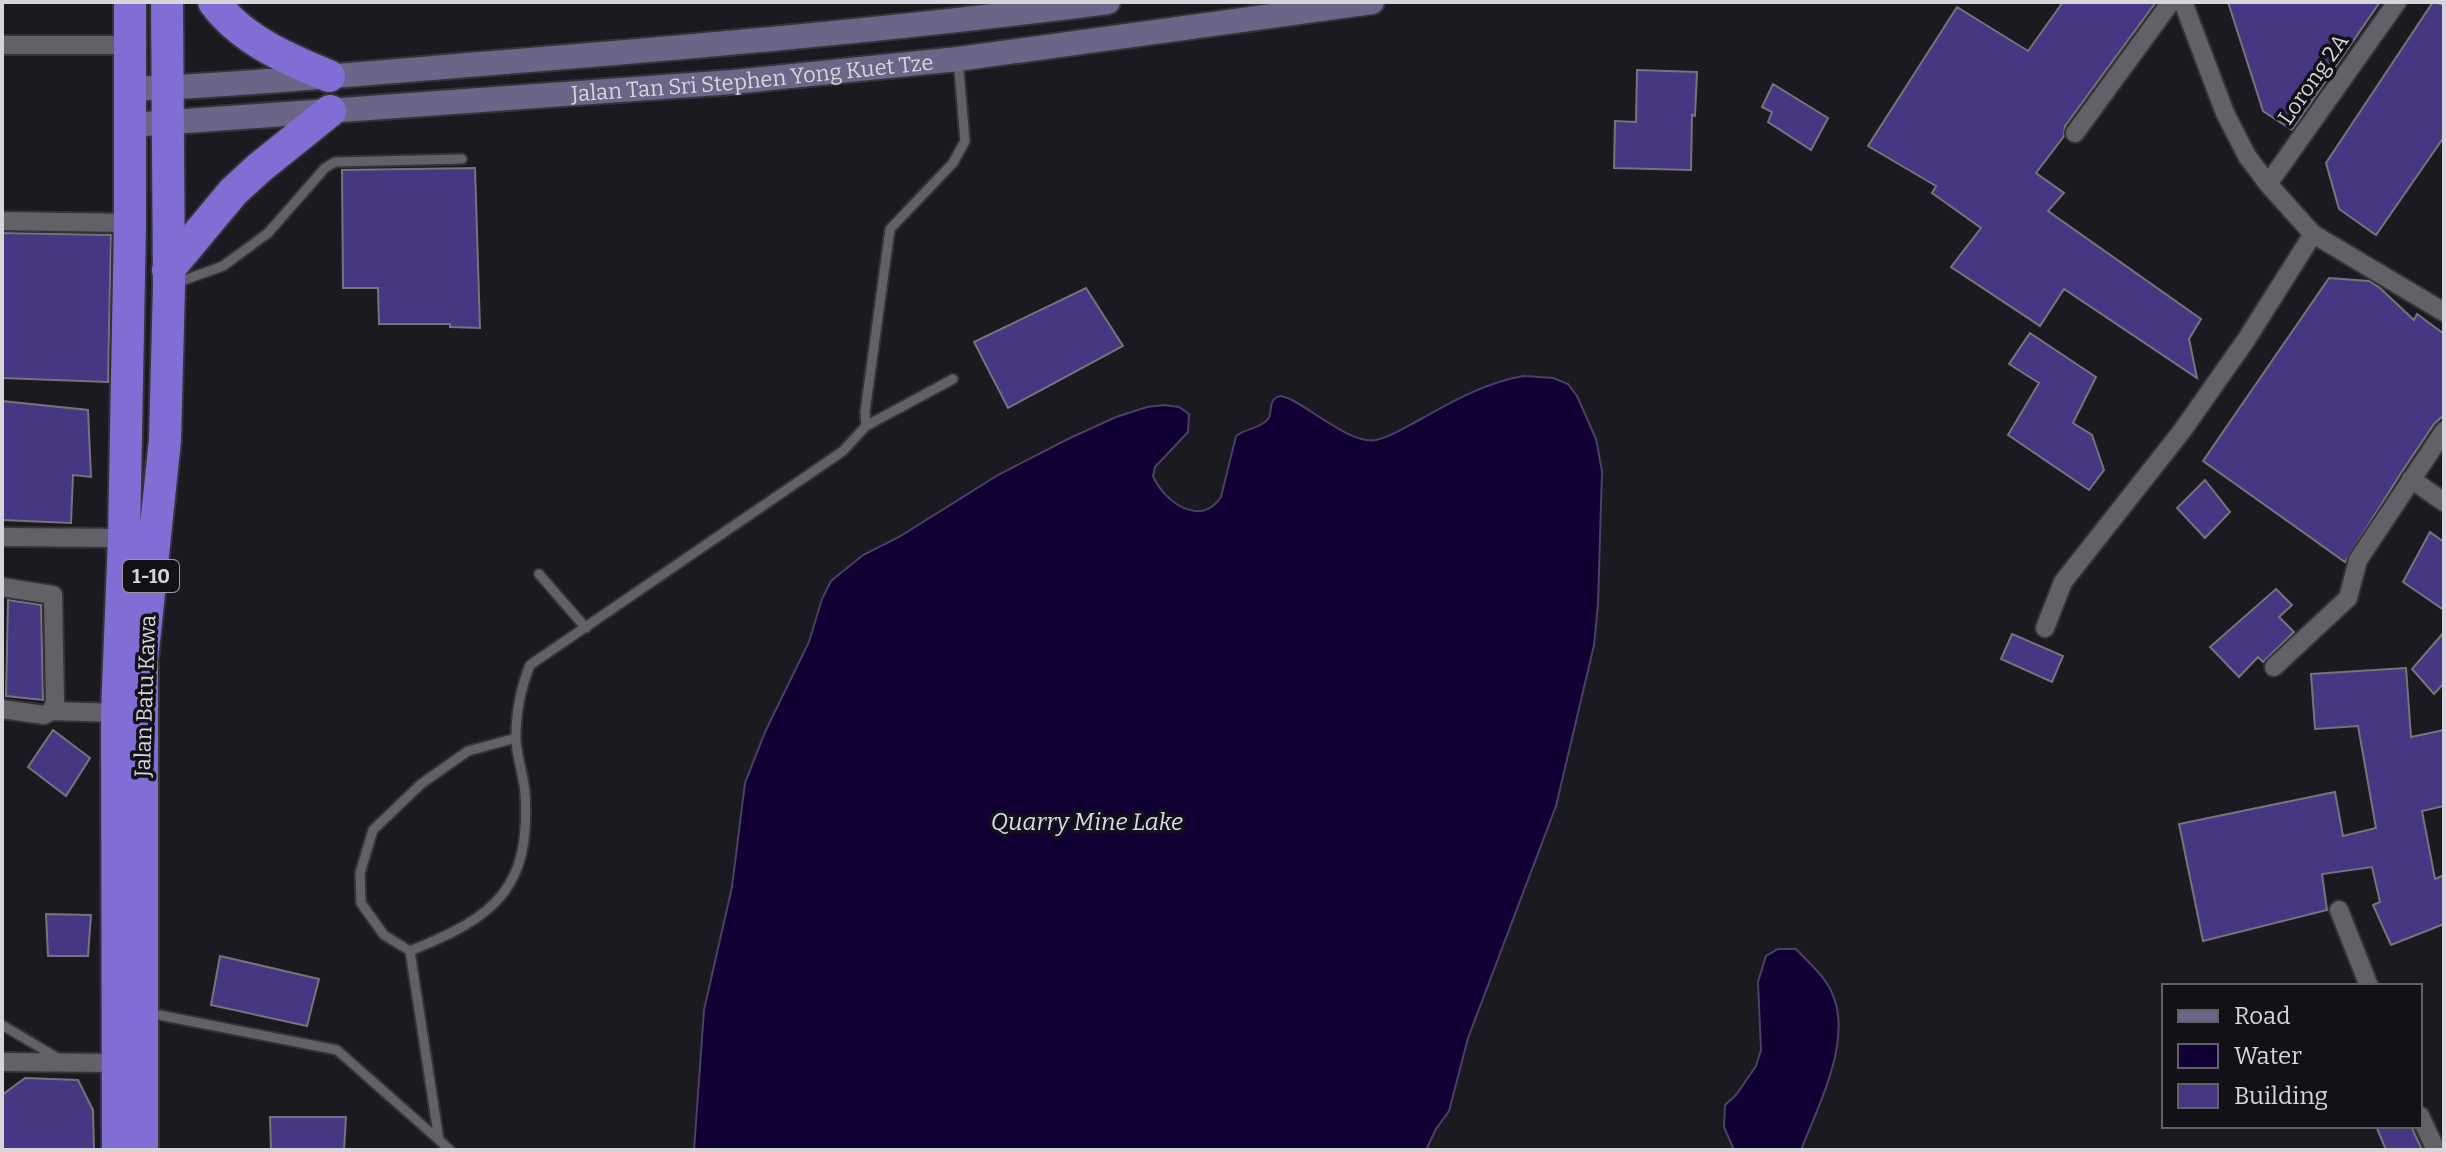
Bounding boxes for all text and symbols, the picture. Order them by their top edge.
street label: Lorong 2A [2272,28,2354,130]
street label: Jalan Tan Sri Stephen Yong Kuet Tze [569,48,935,107]
road number: 1-10 [123,560,179,592]
street label: Jalan Batu Kawa [129,614,161,779]
water label: Quarry Mine Lake [991,808,1183,836]
legend [2162,984,2422,1128]
text: Road [2234,1002,2290,1030]
text: Water [2234,1042,2302,1070]
text: Building [2234,1082,2328,1110]

